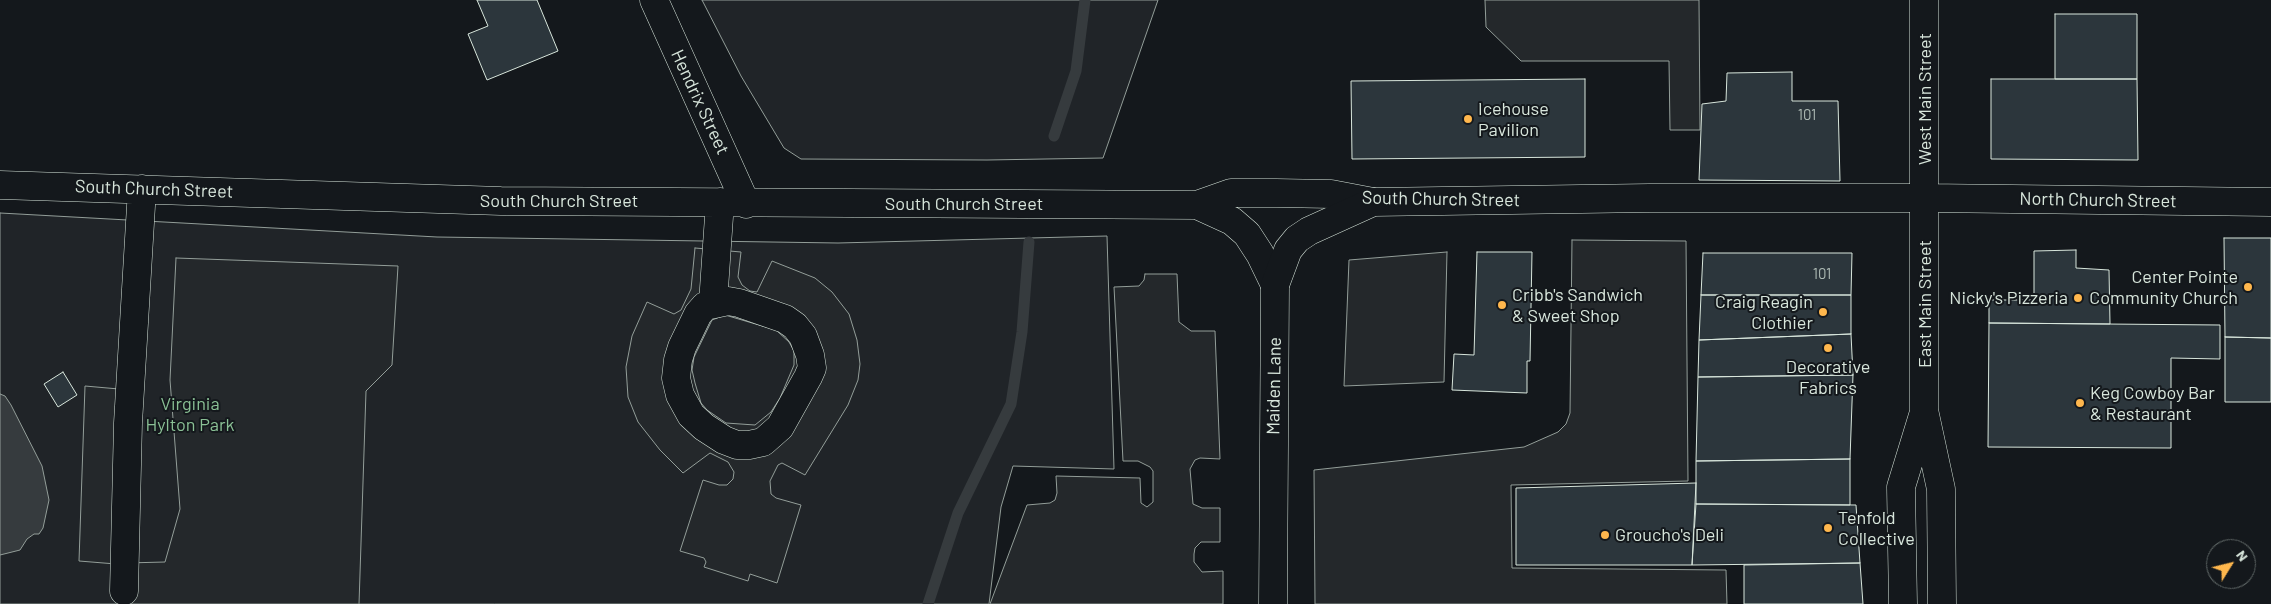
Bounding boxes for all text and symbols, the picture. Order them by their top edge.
street label: West Main Street [1914,33,1936,165]
street label: Hendrix Street [666,46,734,158]
place label: Icehouse Pavilion [1478,98,1549,140]
house number: 101 [1798,106,1816,124]
marker: Icehouse Pavilion [1462,113,1474,125]
street label: South Church Street [74,175,234,203]
street label: South Church Street [1362,187,1520,211]
street label: North Church Street [2019,188,2177,212]
street label: South Church Street [480,190,638,212]
street label: South Church Street [885,193,1043,215]
street label: East Main Street [1914,240,1936,368]
house number: 101 [1813,265,1831,283]
place label: Center Pointe Community Church [2089,266,2238,308]
marker: Center Pointe Community Church [2242,281,2254,293]
place label: Cribb's Sandwich & Sweet Shop [1512,284,1643,326]
place label: Nicky's Pizzeria [1949,287,2068,309]
place label: Craig Reagin Clothier [1715,291,1813,334]
marker: Nicky's Pizzeria [2072,292,2084,304]
marker: Cribb's Sandwich & Sweet Shop [1496,299,1508,311]
marker: Craig Reagin Clothier [1817,306,1829,318]
street label: Maiden Lane [1262,337,1286,435]
marker: Decorative Fabrics [1822,342,1834,354]
place label: Decorative Fabrics [1786,356,1870,398]
place label: Keg Cowboy Bar & Restaurant [2090,382,2215,424]
park label: Virginia Hylton Park [146,393,234,436]
marker: Keg Cowboy Bar & Restaurant [2074,397,2086,409]
place label: Tenfold Collective [1838,507,1915,550]
marker: Tenfold Collective [1822,522,1834,534]
place label: Groucho's Deli [1615,524,1724,546]
marker: Groucho's Deli [1599,529,1611,541]
north arrow [2206,539,2256,589]
text: N [2233,547,2252,564]

